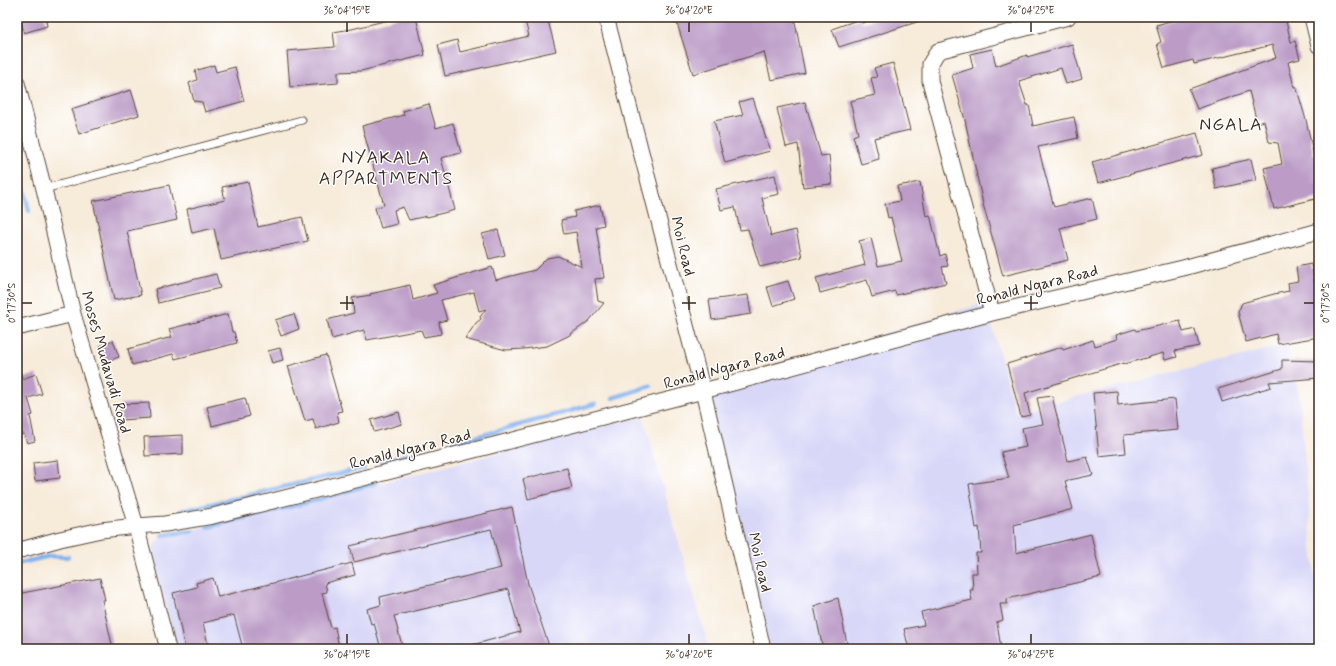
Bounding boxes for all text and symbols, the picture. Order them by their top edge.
text: 36°04'15"E [324,4,370,18]
text: 36°04'20"E [665,4,713,18]
text: 36°04'25"E [1008,4,1055,18]
district label: NGALA [1199,113,1263,137]
district label: NYAKALA APPARTMENTS [319,146,453,191]
street label: Moi Road [665,214,700,278]
street label: Ronald Ngara Road [974,260,1101,312]
text: 0°17'30"S [5,283,19,323]
text: 0°17'30"S [1319,283,1333,323]
street label: Moses Mudavadi Road [75,289,136,436]
street label: Ronald Ngara Road [661,342,788,396]
street label: Ronald Ngara Road [347,424,474,476]
street label: Moi Road [742,530,777,594]
text: 36°04'15"E [324,648,370,662]
text: 36°04'20"E [665,648,713,662]
text: 36°04'25"E [1008,648,1055,662]

